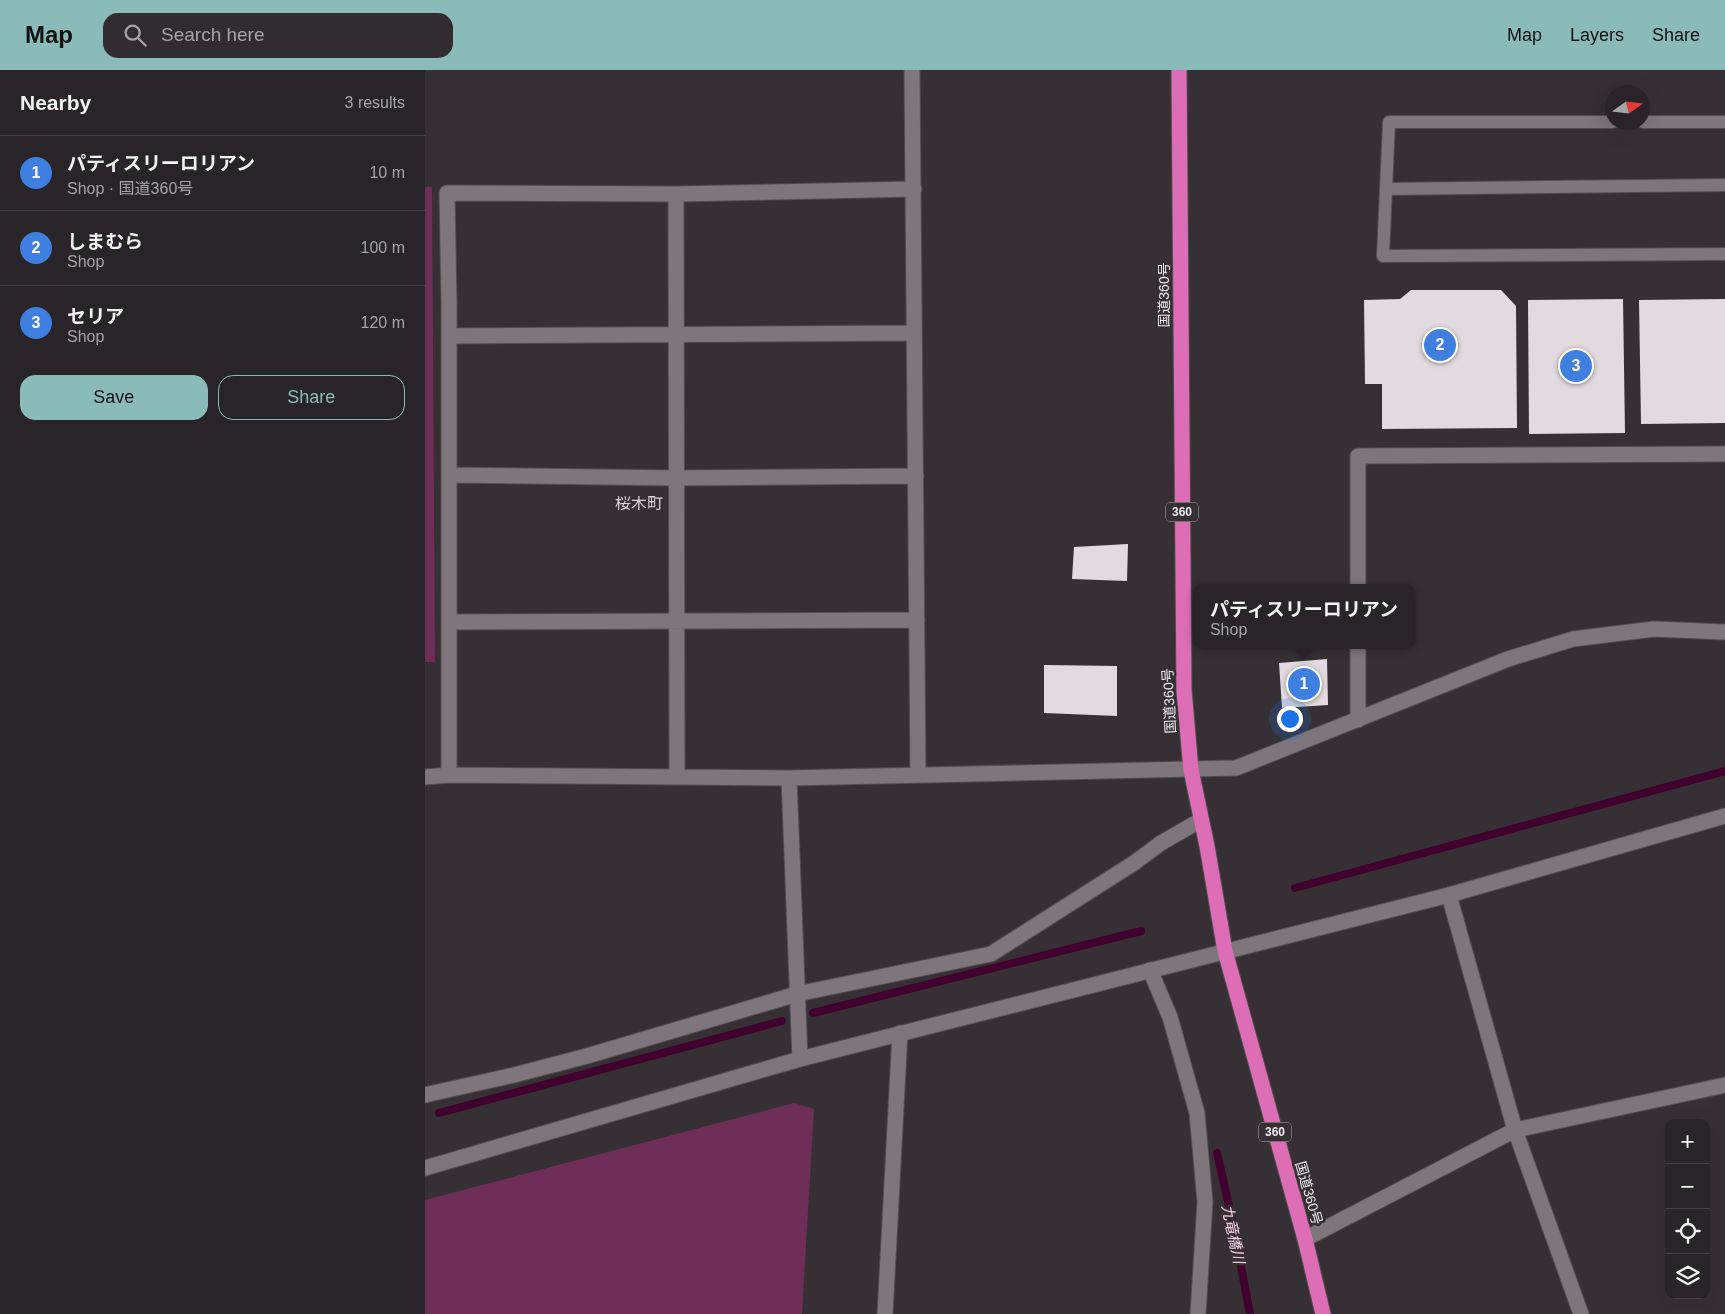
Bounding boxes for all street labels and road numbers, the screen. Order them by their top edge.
street label: 国道360号 [1156,262,1172,328]
road number: 360 [1166,502,1198,522]
street label: 国道360号 [1159,668,1179,734]
road number: 360 [1259,1122,1291,1142]
street label: 国道360号 [1292,1159,1326,1227]

